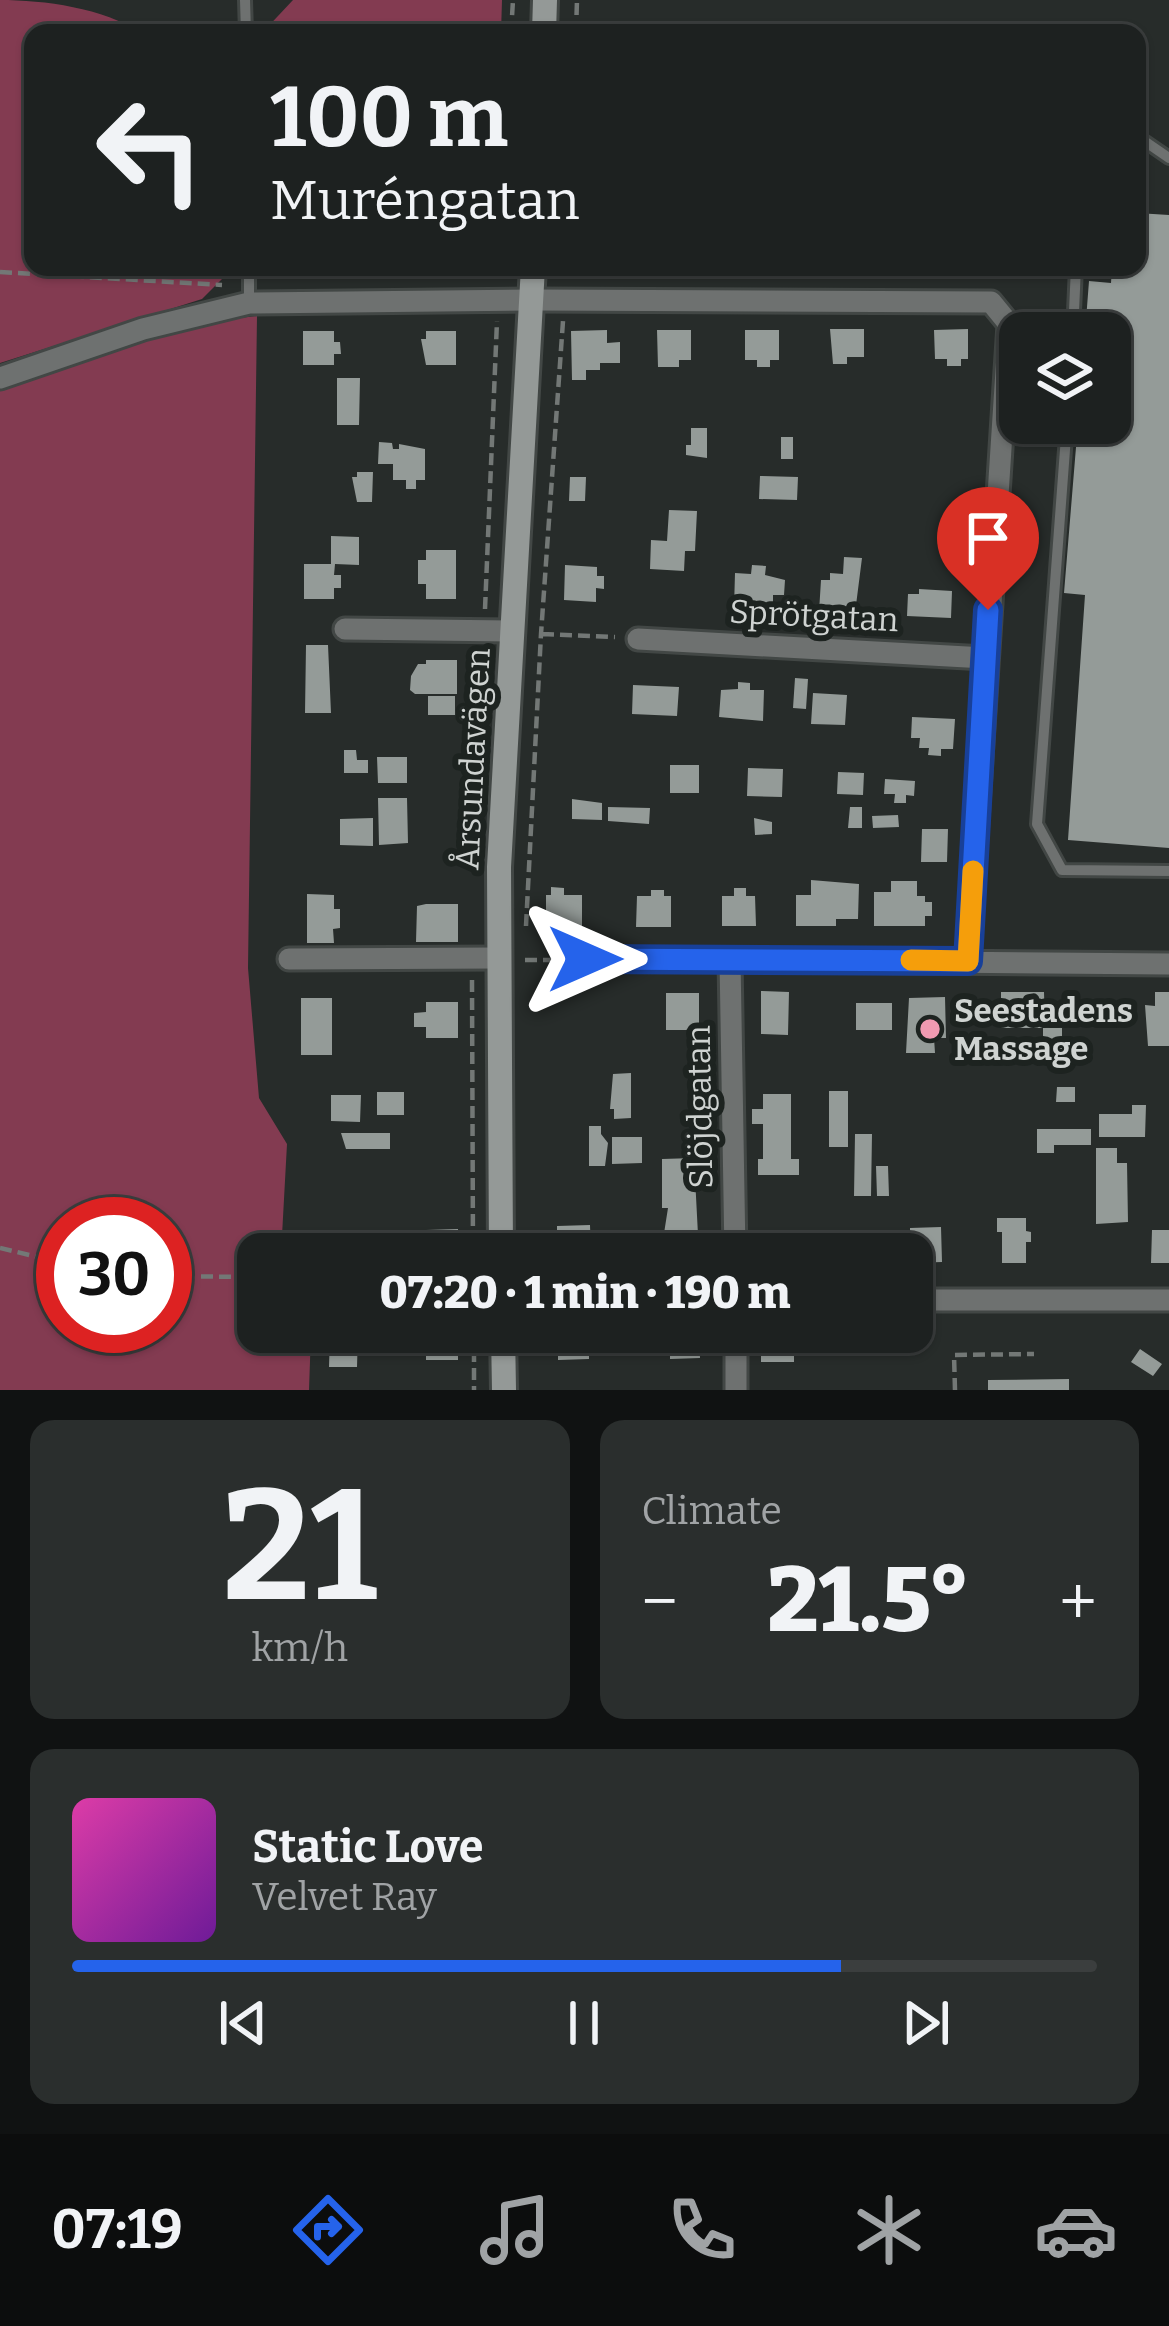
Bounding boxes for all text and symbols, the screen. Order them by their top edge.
text: 100 m [270,67,508,168]
icon: left [72,72,228,228]
text: Muréngatan [270,169,580,233]
map controls [999,312,1131,444]
button: layers [999,312,1131,444]
pin [937,487,1039,610]
icon: arrive [955,505,1021,571]
street label: Sprötgatan [728,592,900,640]
street label: Årsundavägen [446,647,499,871]
position arrow [522,896,648,1022]
place label: Seestadens Massage [954,991,1133,1069]
marker: Seestadens Massage [917,1016,943,1042]
street label: Slöjdgatan [679,1025,721,1189]
speed limit sign: 30 [36,1197,192,1353]
text: 07:20 · 1 min · 190 m [379,1266,791,1320]
text: 21 [222,1453,377,1640]
text: Climate [642,1488,782,1534]
text: 21.5° [767,1547,970,1655]
text: − [642,1562,678,1641]
text: + [1059,1562,1097,1641]
text: km/h [251,1625,348,1671]
text: Static Love [252,1820,484,1874]
text: Velvet Ray [252,1874,437,1920]
icon: previous [210,1990,276,2056]
icon: pause [551,1990,617,2056]
icon: next [893,1990,959,2056]
icon: directions [286,2188,370,2272]
icon: music [473,2188,557,2272]
icon: phone [660,2188,744,2272]
icon: climate [847,2188,931,2272]
icon: car [1034,2188,1118,2272]
text: 07:19 [51,2198,183,2262]

